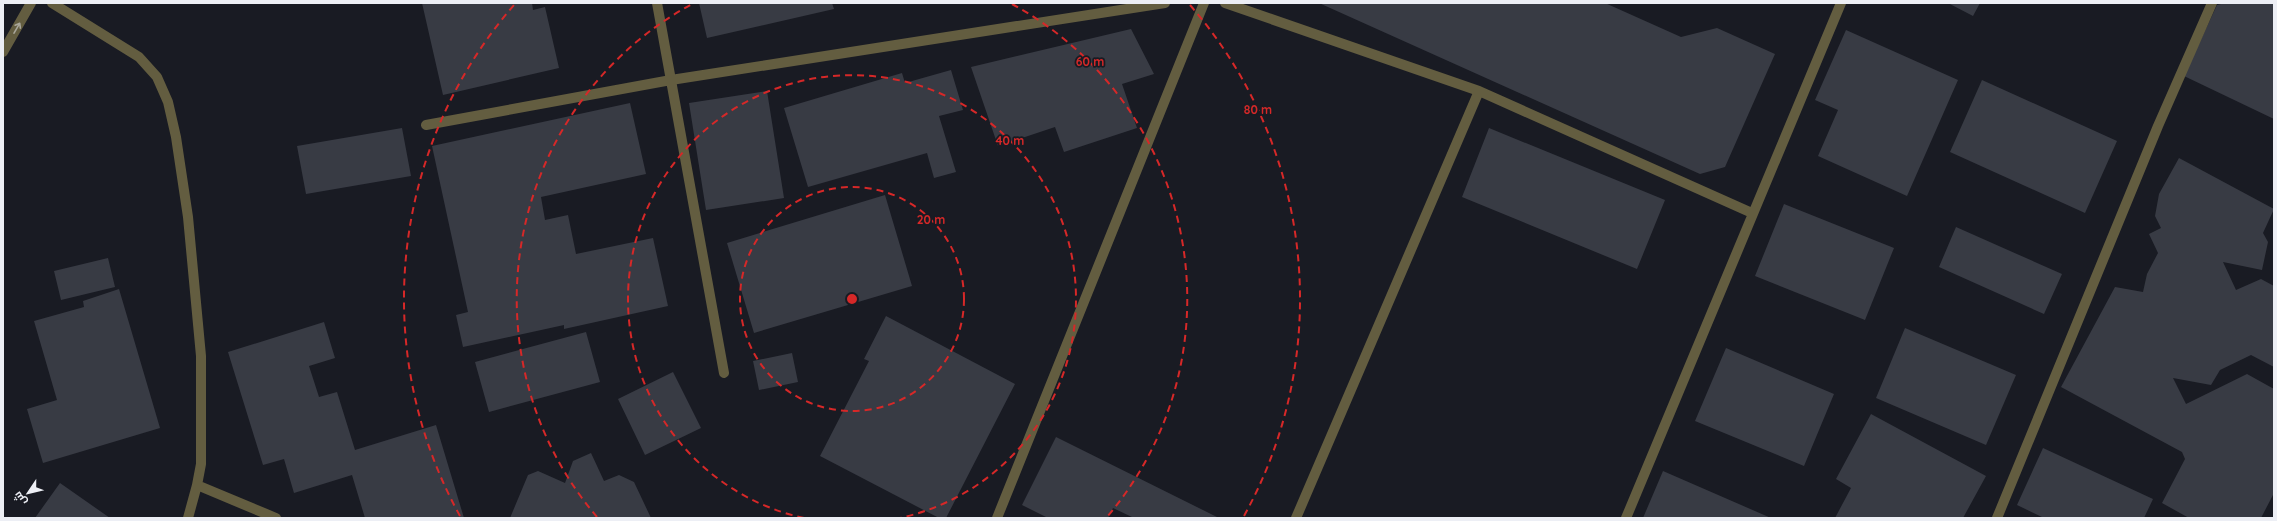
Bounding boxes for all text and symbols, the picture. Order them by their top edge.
one-way arrow [14,22,22,34]
text: 60 m [1076,54,1104,69]
text: 80 m [1244,102,1272,117]
text: 40 m [996,133,1024,148]
text: 20 m [917,212,945,227]
centre of rings [845,292,859,306]
north arrow [8,473,48,513]
text: ش [10,489,30,509]

